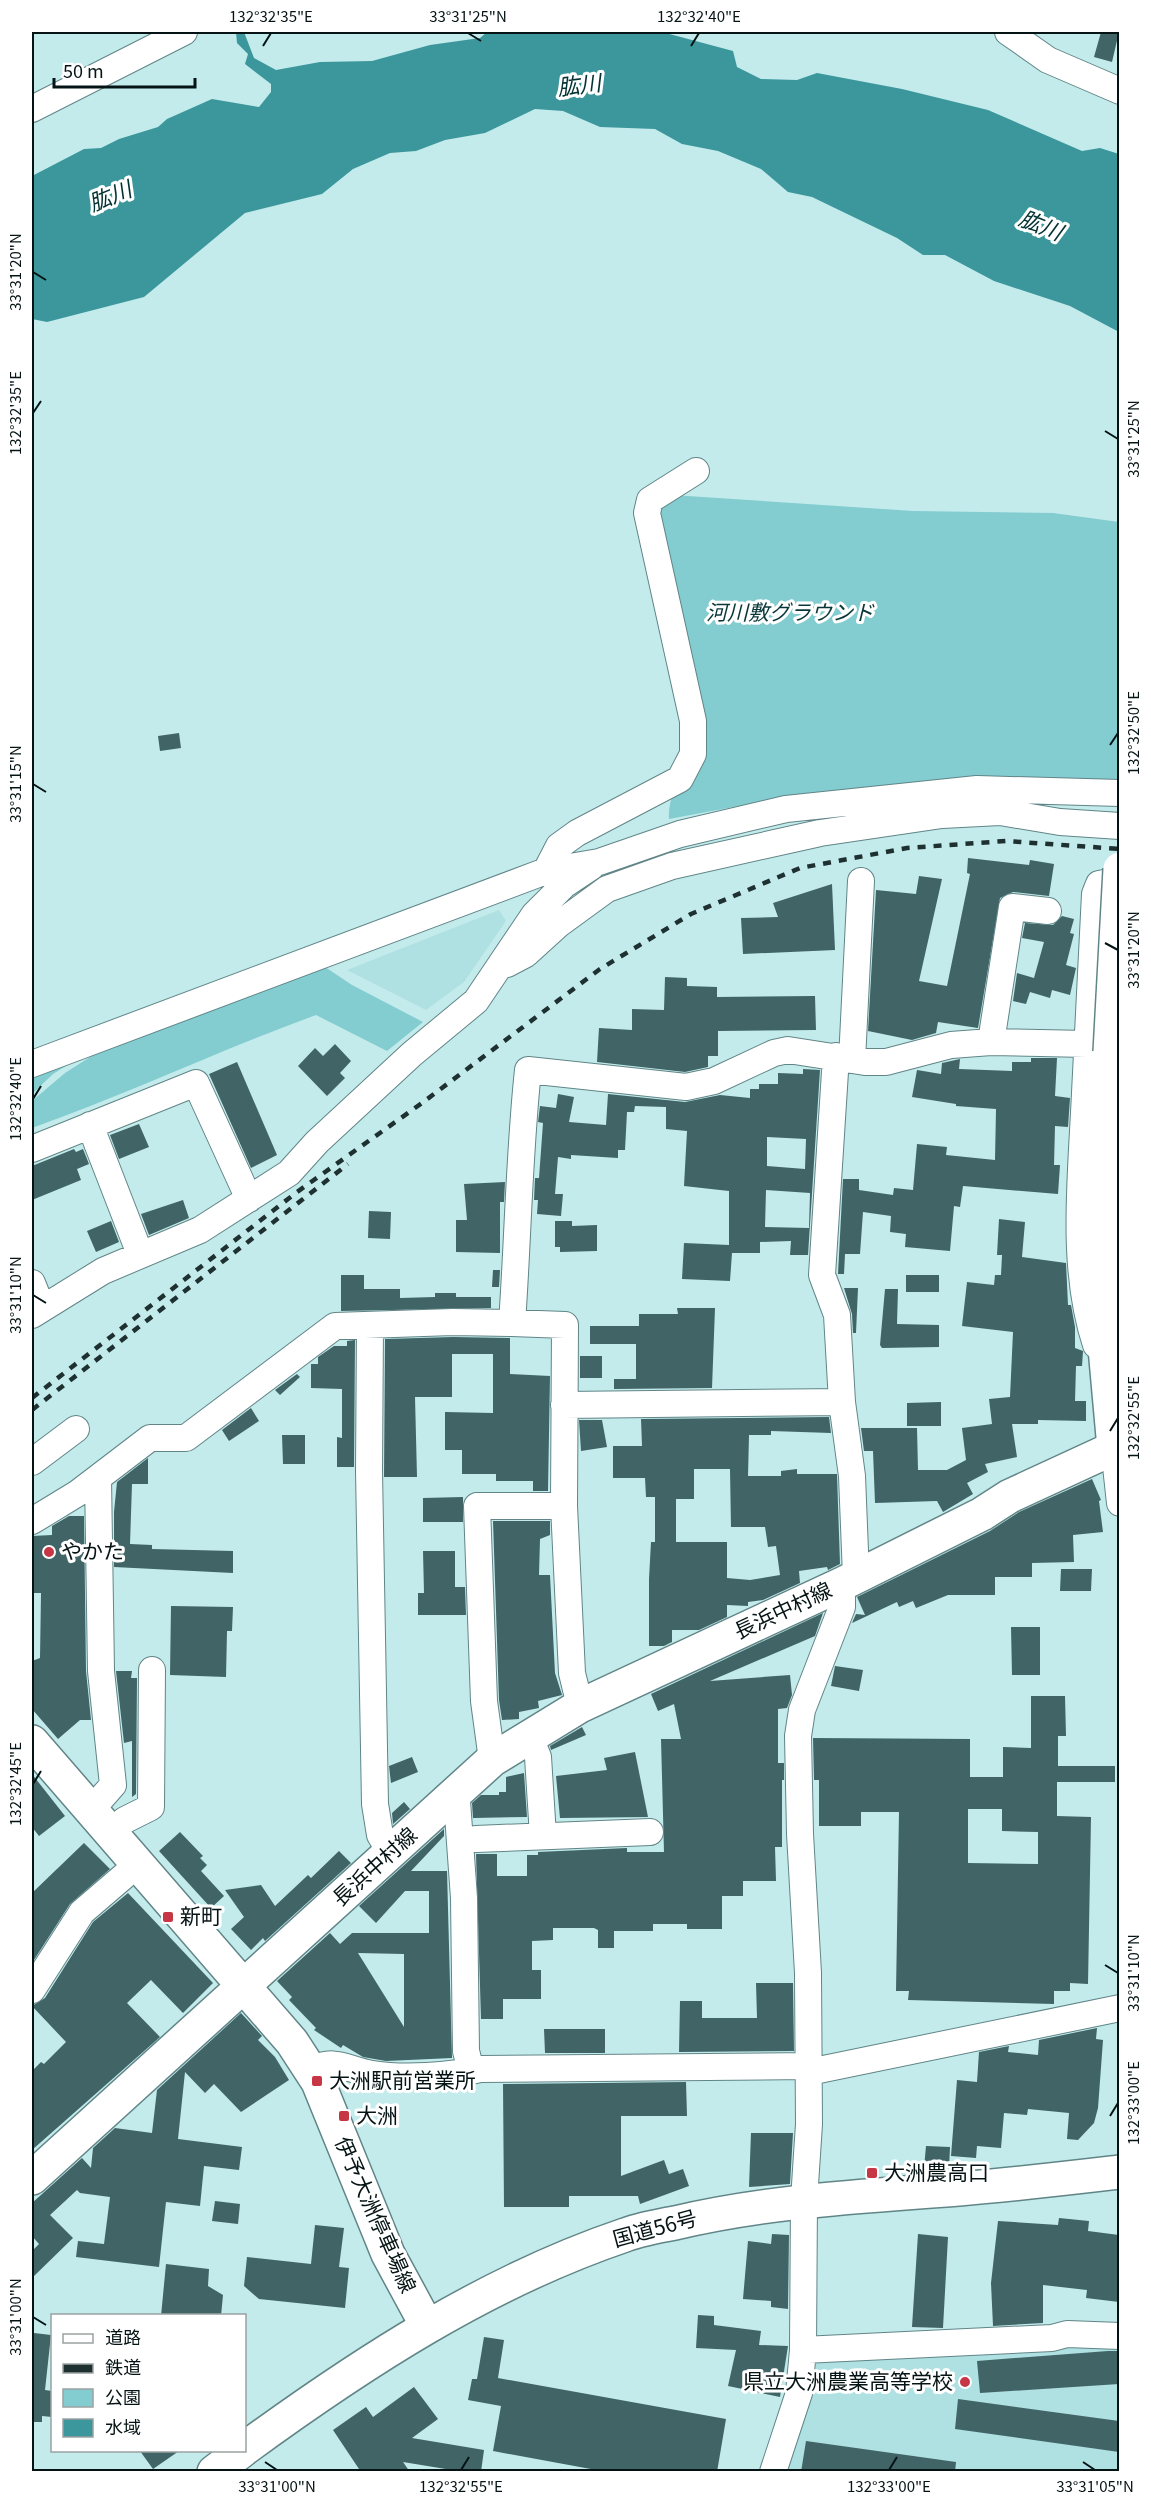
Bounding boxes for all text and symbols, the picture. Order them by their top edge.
text: 132°32'35"E [229,5,313,26]
text: 33°31'25"N [429,5,507,26]
text: 132°32'40"E [657,5,741,26]
scale bar [54,51,195,89]
text: 50 m [63,57,104,83]
water label: 肱川 [555,64,605,102]
water label: 肱川 [83,170,137,217]
water label: 肱川 [1015,200,1070,247]
text: 33°31'20"N [4,233,25,311]
text: 132°32'35"E [4,371,25,455]
text: 33°31'25"N [1122,400,1143,478]
park label: 河川敷グラウンド [706,596,875,626]
text: 132°32'50"E [1122,691,1143,775]
text: 33°31'15"N [4,745,25,823]
text: 33°31'20"N [1122,911,1143,989]
text: 132°32'40"E [4,1057,25,1141]
text: 33°31'10"N [4,1256,25,1334]
text: 132°32'55"E [1122,1376,1143,1460]
place label: やかた [61,1535,124,1565]
marker: やかた [42,1545,56,1559]
street label: 長浜中村線 [728,1573,836,1645]
text: 132°32'45"E [4,1742,25,1826]
street label: 長浜中村線 [325,1819,423,1912]
place label: 新町 [180,1900,222,1930]
marker: 新町 [161,1910,175,1924]
text: 33°31'10"N [1122,1934,1143,2012]
text: 132°33'00"E [1122,2061,1143,2145]
place label: 大洲駅前営業所 [329,2064,476,2094]
marker: 大洲駅前営業所 [310,2074,324,2088]
place label: 大洲 [356,2099,398,2129]
marker: 大洲 [337,2109,351,2123]
street label: 伊予大洲停車場線 [329,2131,425,2297]
place label: 大洲農高口 [884,2156,989,2186]
marker: 大洲農高口 [865,2166,879,2180]
street label: 国道56号 [609,2201,700,2253]
text: 33°31'00"N [4,2278,25,2356]
legend [51,2314,246,2452]
text: 道路 [105,2323,141,2349]
text: 鉄道 [105,2353,141,2379]
place label: 県立大洲農業高等学校 [743,2365,953,2395]
marker: 県立大洲農業高等学校 [958,2375,972,2389]
text: 公園 [105,2383,141,2409]
text: 水域 [105,2413,141,2439]
text: 33°31'00"N [238,2475,316,2496]
text: 132°32'55"E [419,2475,503,2496]
text: 132°33'00"E [847,2475,931,2496]
text: 33°31'05"N [1056,2475,1134,2496]

